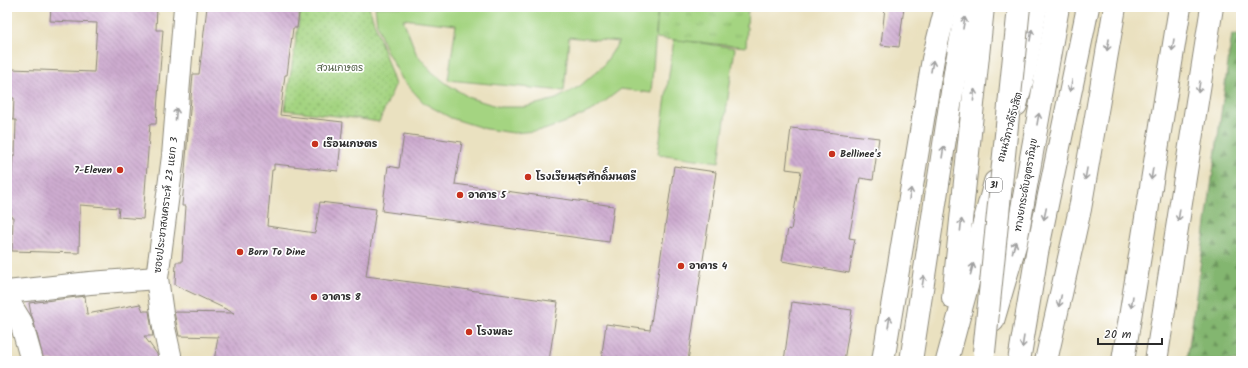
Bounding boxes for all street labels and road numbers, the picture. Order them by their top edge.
street label: ถนนวิภาวดีรังสิต [993,90,1027,164]
street label: ซอยประชาสงเคราะห์ 23 แยก 3 [150,136,182,274]
street label: ทางยกระดับอุตราภิมุข [1010,137,1042,233]
road number: 31 [986,178,1002,192]

